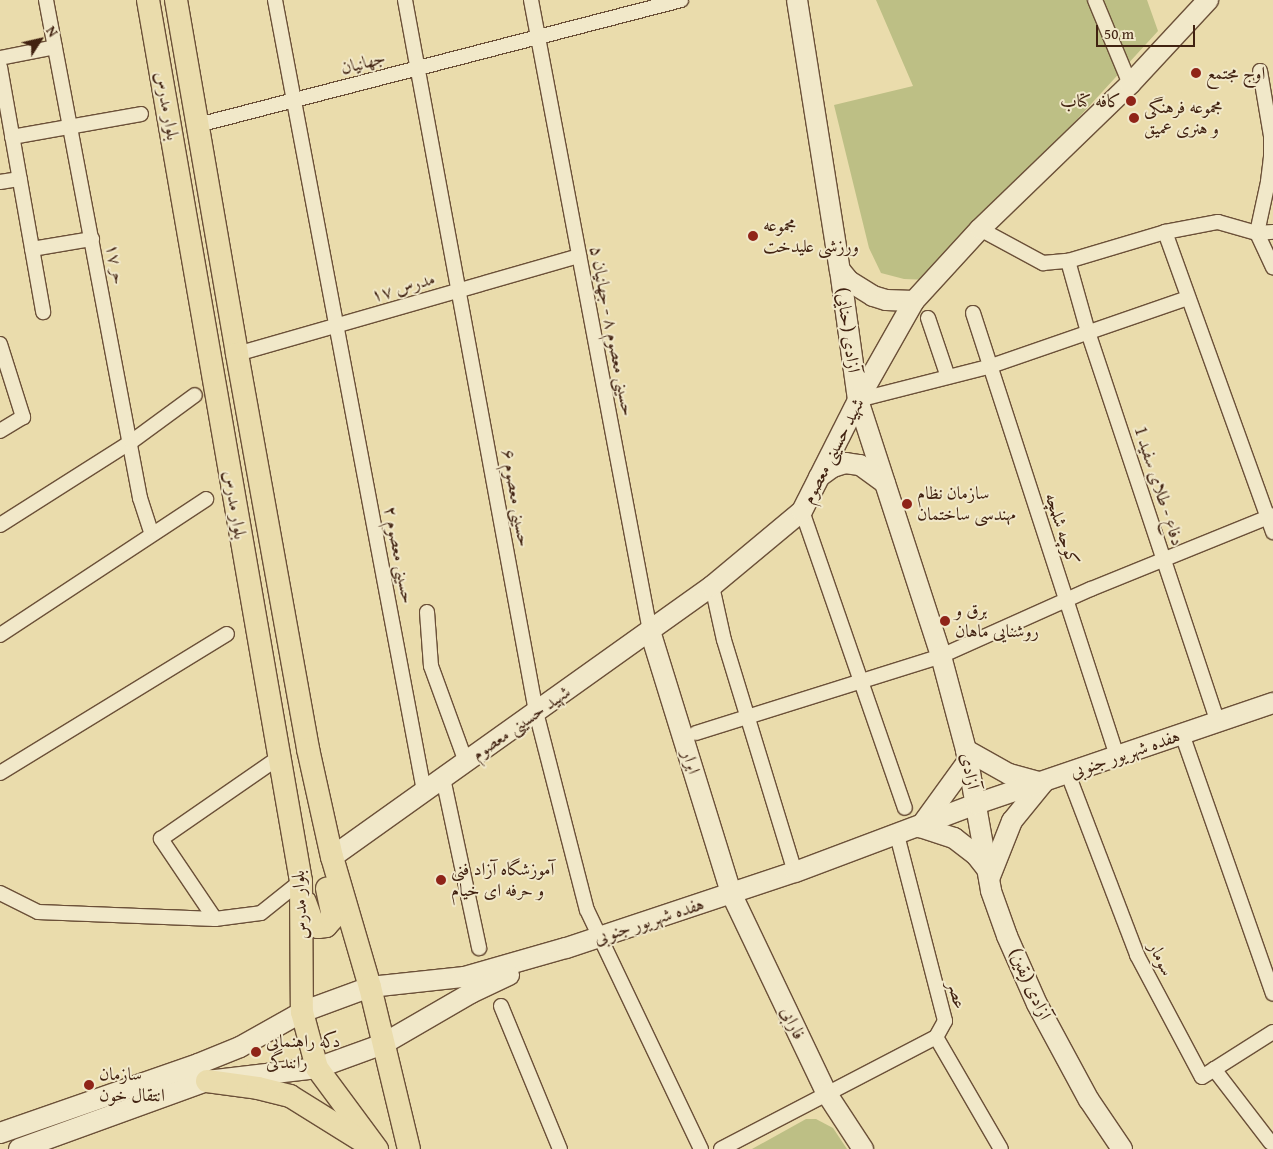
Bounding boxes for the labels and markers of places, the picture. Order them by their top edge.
place label: اوج مجتمع [1206,62,1265,84]
marker: اوج مجتمع [1190,67,1202,79]
place label: کافه کتاب [1060,90,1121,112]
marker: کافه کتاب [1125,95,1137,107]
place label: مجموعه فرهنگی و هنری عمیق [1144,97,1222,140]
marker: مجموعه فرهنگی و هنری عمیق [1128,112,1140,124]
place label: مجموعه ورزشی علیدخت [763,215,859,258]
marker: مجموعه ورزشی علیدخت [747,230,759,242]
place label: سازمان نظام مهندسی ساختمان [917,483,1016,526]
marker: سازمان نظام مهندسی ساختمان [901,498,913,510]
place label: برق و روشنایی ماهان [955,600,1039,642]
marker: برق و روشنایی ماهان [939,615,951,627]
place label: آموزشگاه آزاد فنی و حرفه ای خیام [451,859,554,902]
marker: آموزشگاه آزاد فنی و حرفه ای خیام [435,874,447,886]
place label: دکه راهنمایی رانندگی [266,1031,340,1074]
marker: دکه راهنمایی رانندگی [250,1046,262,1058]
place label: سازمان انتقال خون [99,1064,165,1106]
marker: سازمان انتقال خون [83,1079,95,1091]

